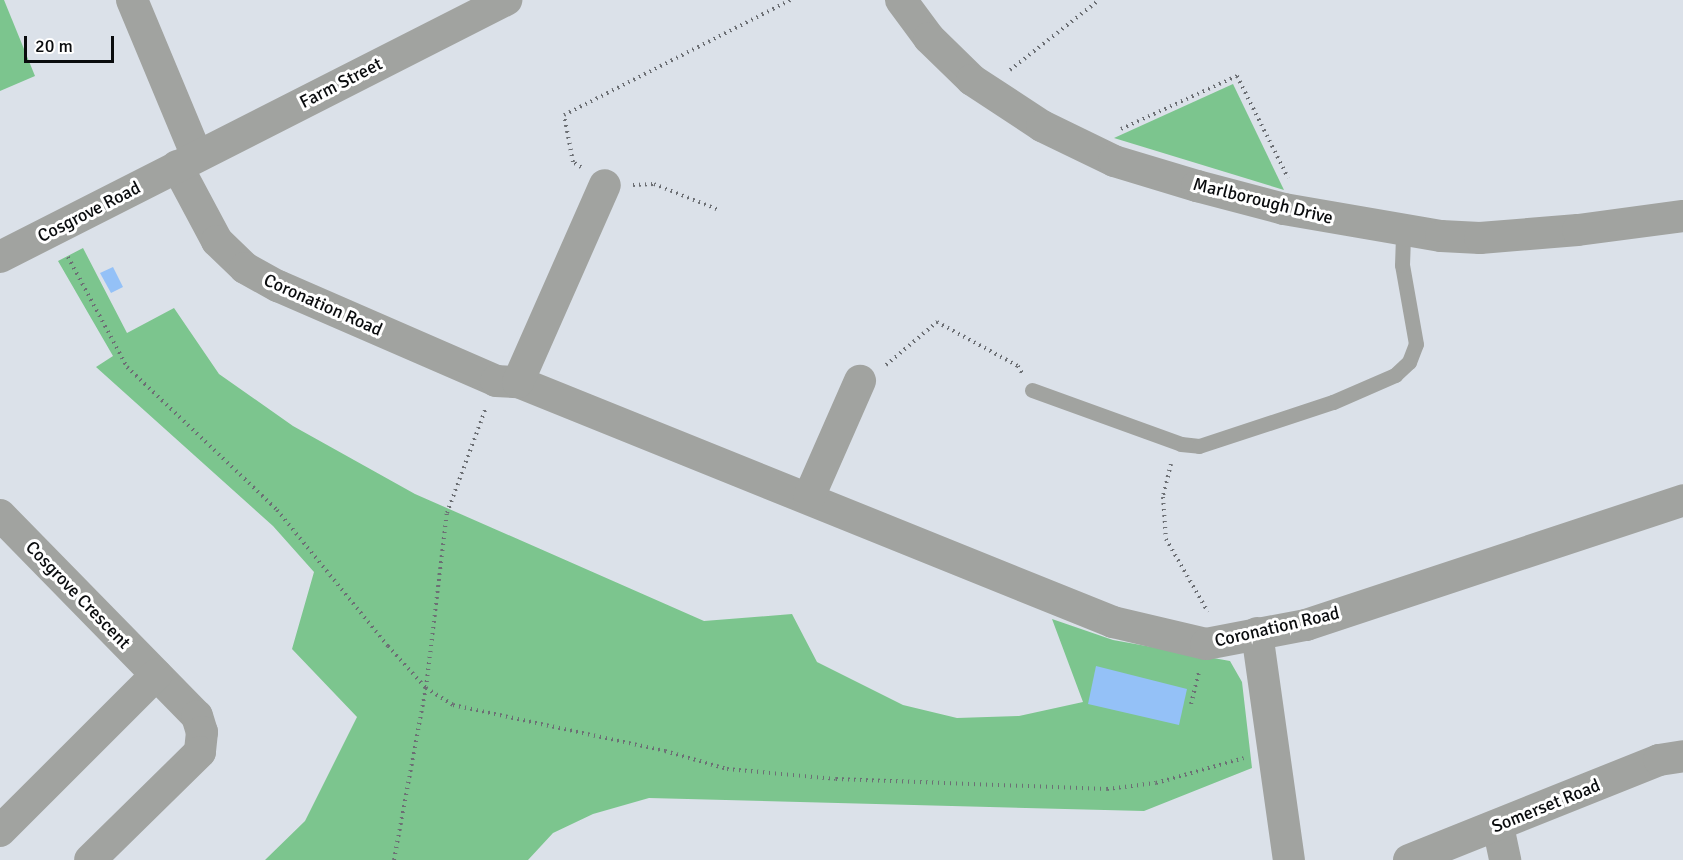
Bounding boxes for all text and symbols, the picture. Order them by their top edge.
scale bar [27,24,117,62]
text: 20 m [35,35,73,57]
street label: Farm Street [296,53,386,113]
street label: Marlborough Drive [1191,173,1335,229]
street label: Cosgrove Road [34,177,144,247]
street label: Coronation Road [260,269,386,341]
street label: Cosgrove Crescent [21,537,135,653]
street label: Coronation Road [1212,602,1342,652]
street label: Somerset Road [1489,774,1603,838]

